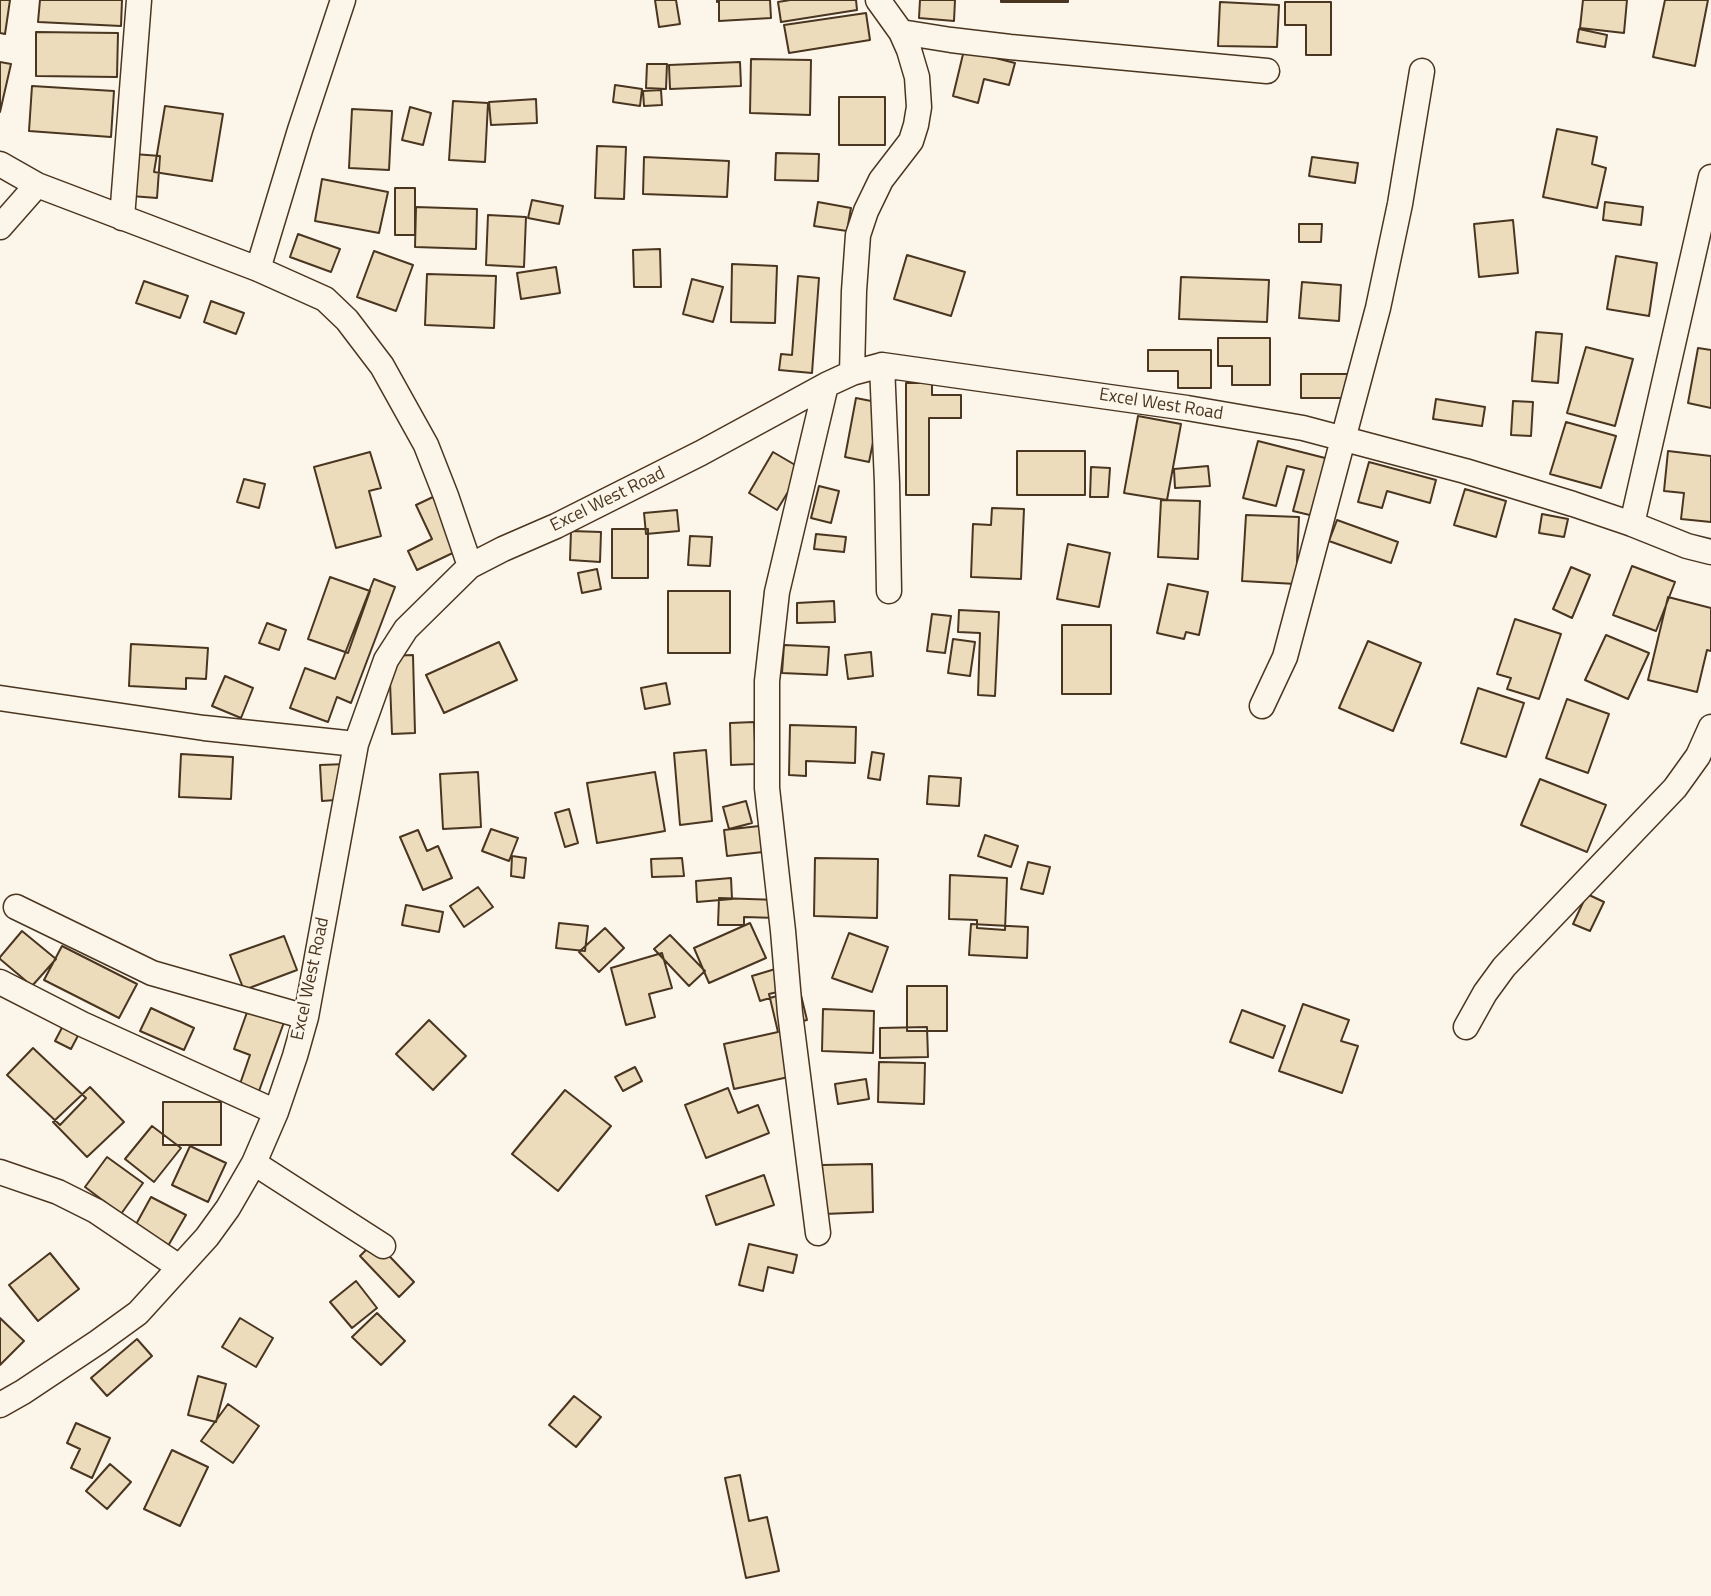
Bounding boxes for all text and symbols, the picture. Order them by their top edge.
street label: Excel West Road [1098,385,1224,425]
street label: Excel West Road [547,463,669,537]
street label: Excel West Road [287,916,335,1042]

